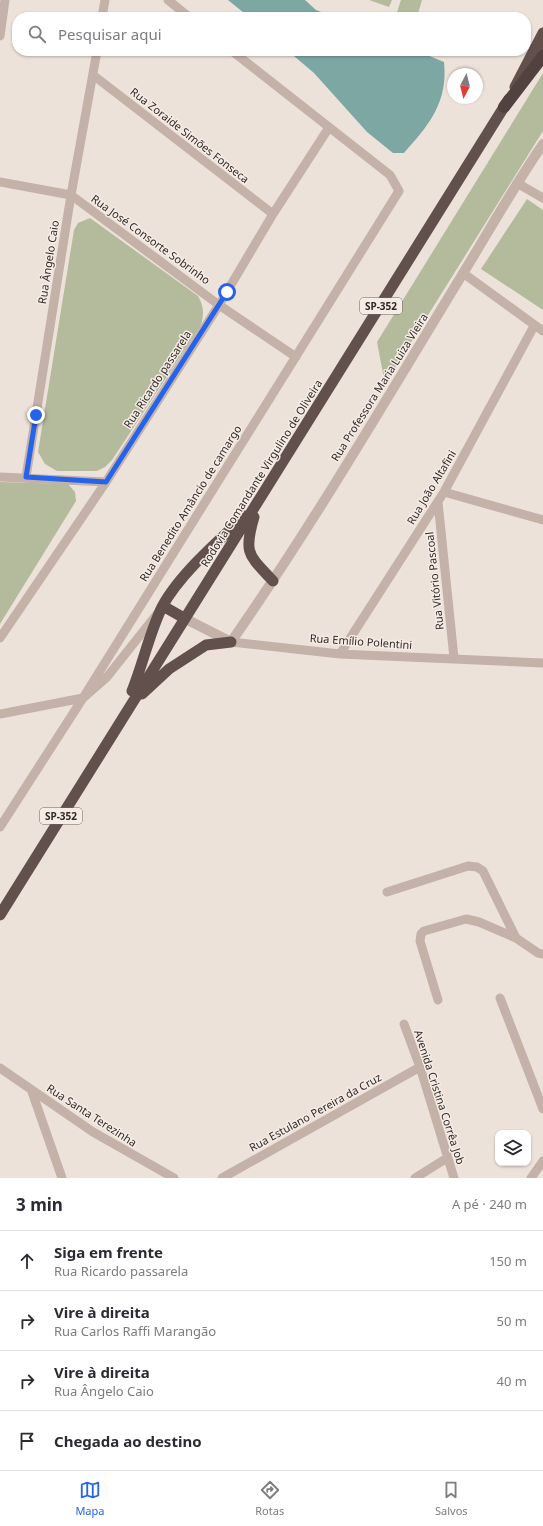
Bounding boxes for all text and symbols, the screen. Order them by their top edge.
search box [12,12,531,56]
icon: search [26,23,48,45]
text: Pesquisar aqui [58,24,162,44]
north arrow [447,68,483,104]
street label: Rua Zoraide Simões Fonseca [127,84,253,186]
street label: Rua José Consorte Sobrinho [88,191,214,287]
street label: Rua Ângelo Caio [34,219,62,305]
route start [218,283,236,301]
road number: SP-352 [360,298,402,314]
street label: Rua Professora Maria Luiza Vieira [327,310,431,464]
street label: Rua Ricardo passarela [120,327,194,431]
street label: Rodovia Comandante Virgulino de Oliveira [197,376,325,570]
route end [27,406,45,424]
street label: Rua Benedito Amâncio de camargo [136,422,245,584]
street label: Rua João Altafini [403,447,459,527]
street label: Rua Vitório Pascoal [421,531,447,631]
street label: Rua Emílio Polentini [309,630,413,652]
road number: SP-352 [40,808,82,824]
street label: Avenida Cristina Corrêa Job [411,1028,469,1166]
street label: Rua Estulano Pereira da Cruz [246,1069,384,1155]
street label: Rua Santa Terezinha [44,1080,140,1150]
map controls [495,1130,531,1166]
button: layers [495,1130,531,1166]
text: 3 min [16,1193,63,1216]
text: A pé · 240 m [452,1195,527,1213]
text: Siga em frente [54,1242,163,1262]
icon: ahead [16,1250,38,1272]
text: 150 m [489,1252,527,1270]
text: Rua Ricardo passarela [54,1262,188,1280]
text: Vire à direita [54,1302,150,1322]
icon: right [16,1310,38,1332]
text: 50 m [497,1312,527,1330]
text: Rua Carlos Raffi Marangão [54,1322,216,1340]
text: Vire à direita [54,1362,150,1382]
icon: right [16,1370,38,1392]
text: 40 m [497,1372,527,1390]
text: Rua Ângelo Caio [54,1382,154,1400]
icon: arrive [16,1430,38,1452]
text: Chegada ao destino [54,1431,202,1451]
tab: Mapa [75,1479,104,1518]
tab: Rotas [255,1479,284,1518]
tab: Salvos [435,1479,468,1518]

